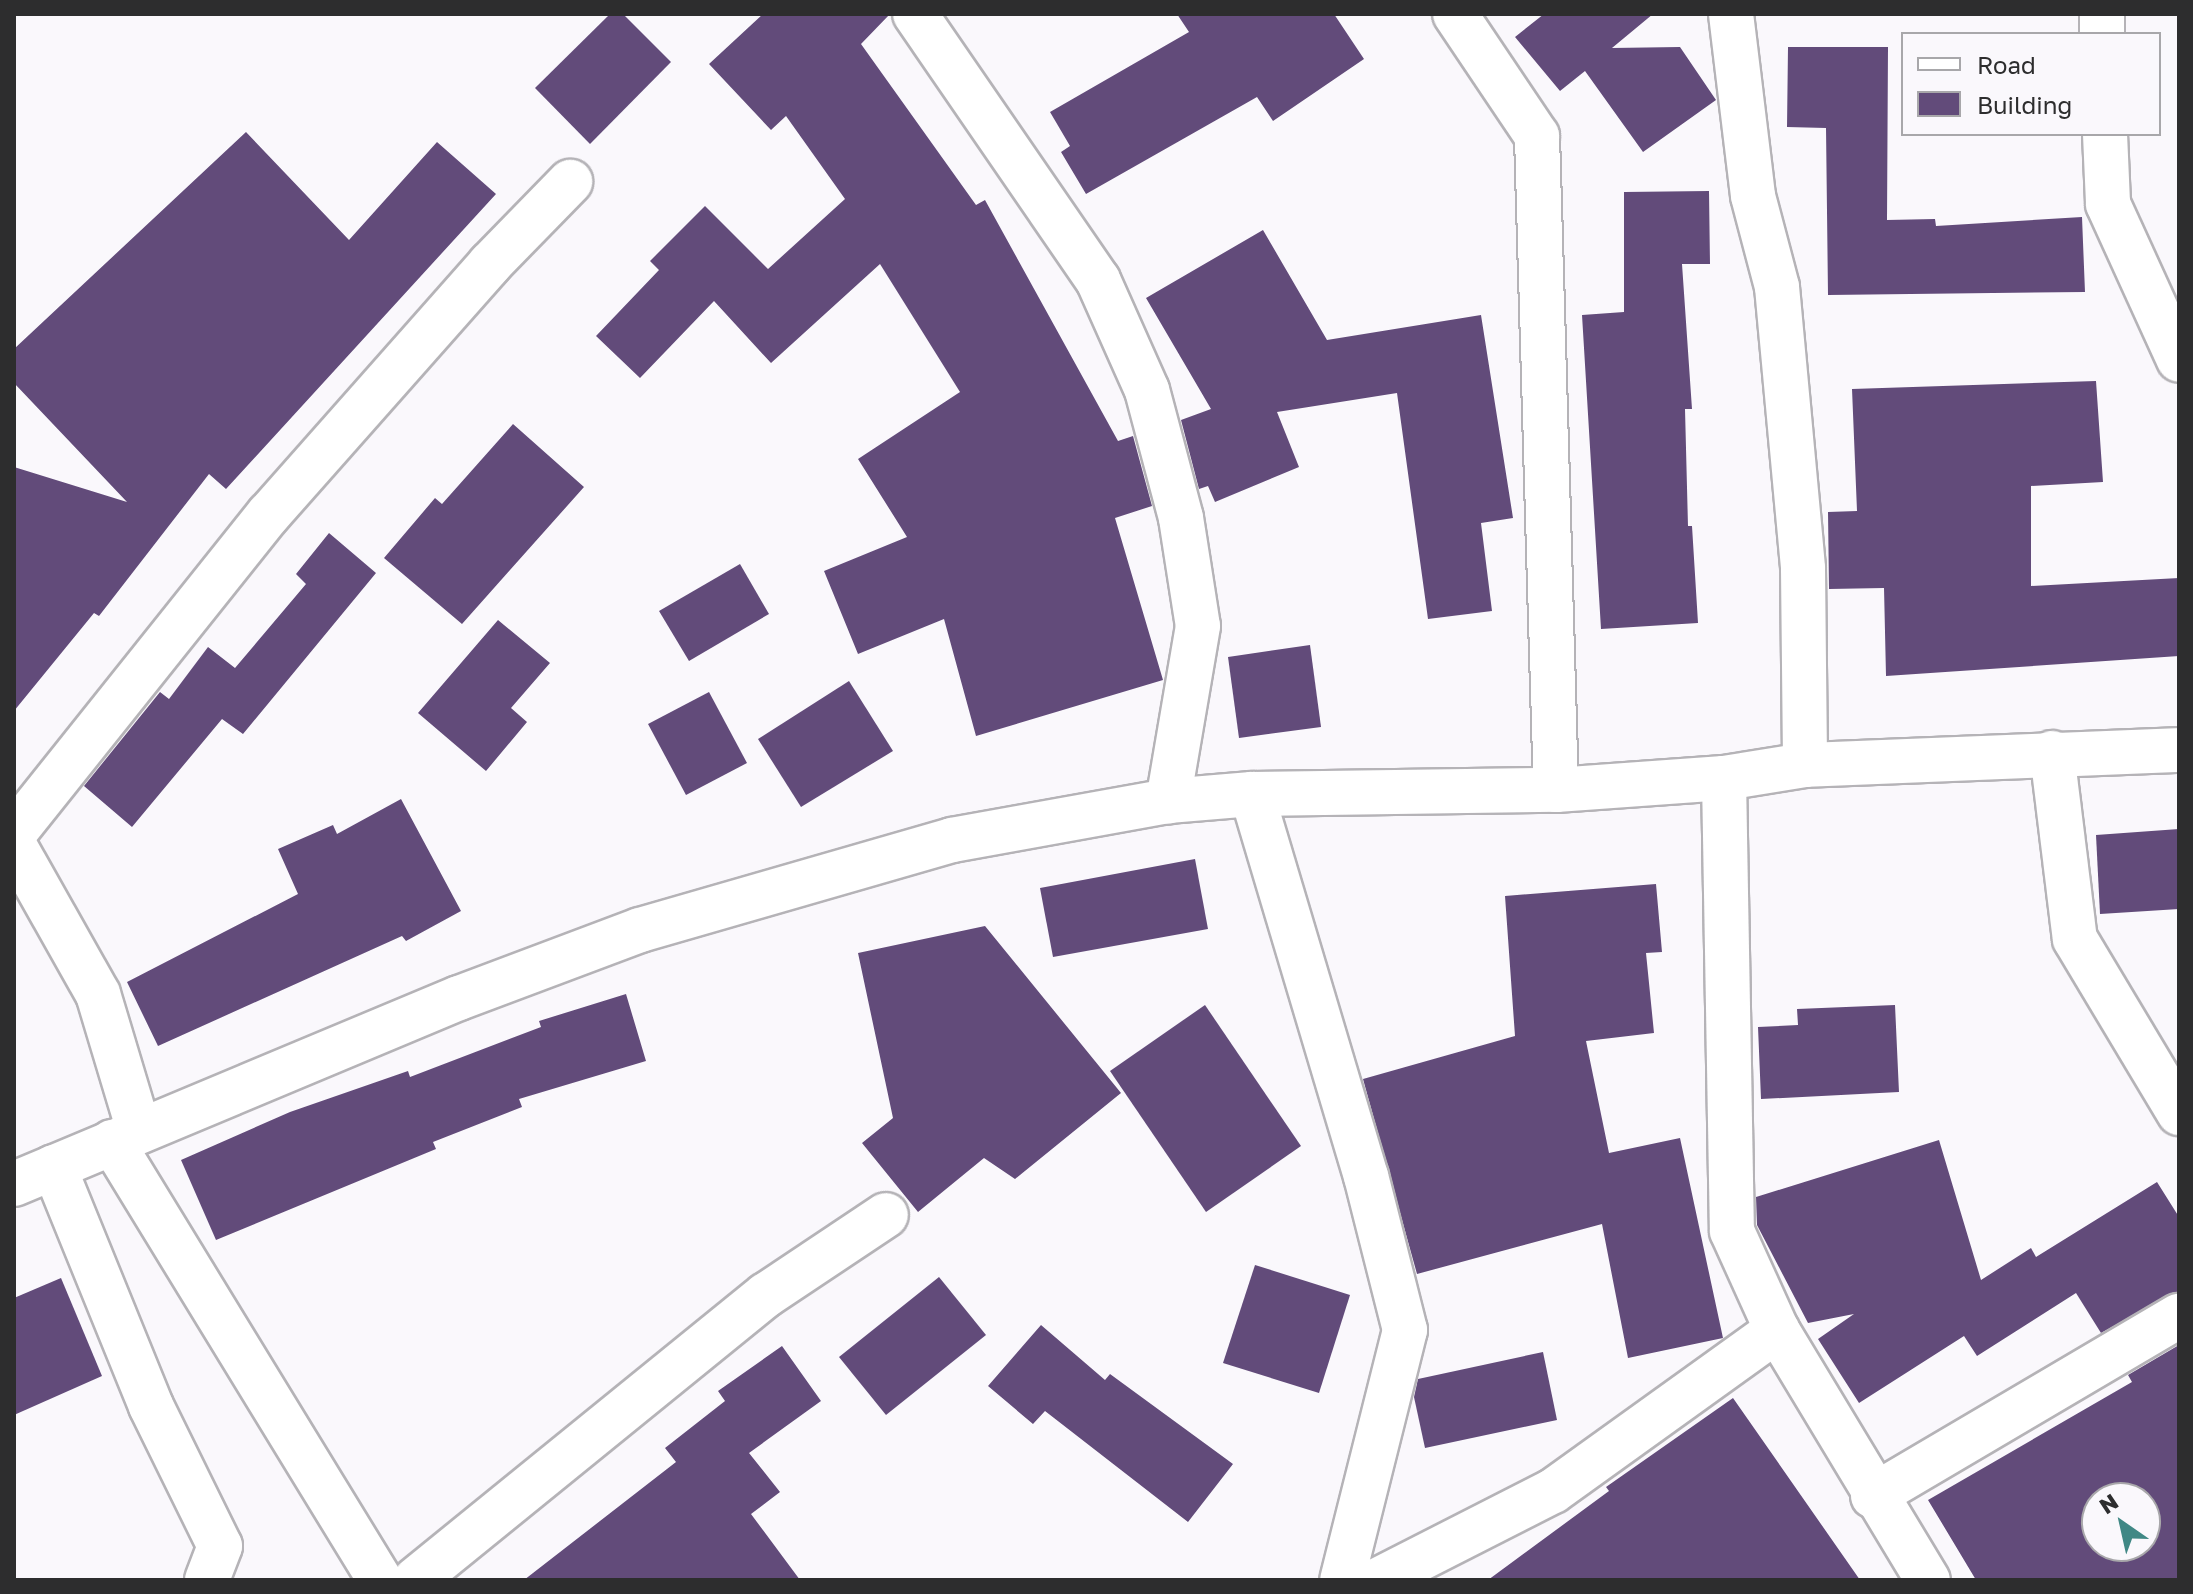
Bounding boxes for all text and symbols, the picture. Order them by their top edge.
legend [1901,32,2161,136]
text: Road [1977,50,2036,79]
text: Building [1977,90,2072,119]
north arrow [2081,1482,2161,1562]
text: N [2094,1487,2123,1519]

